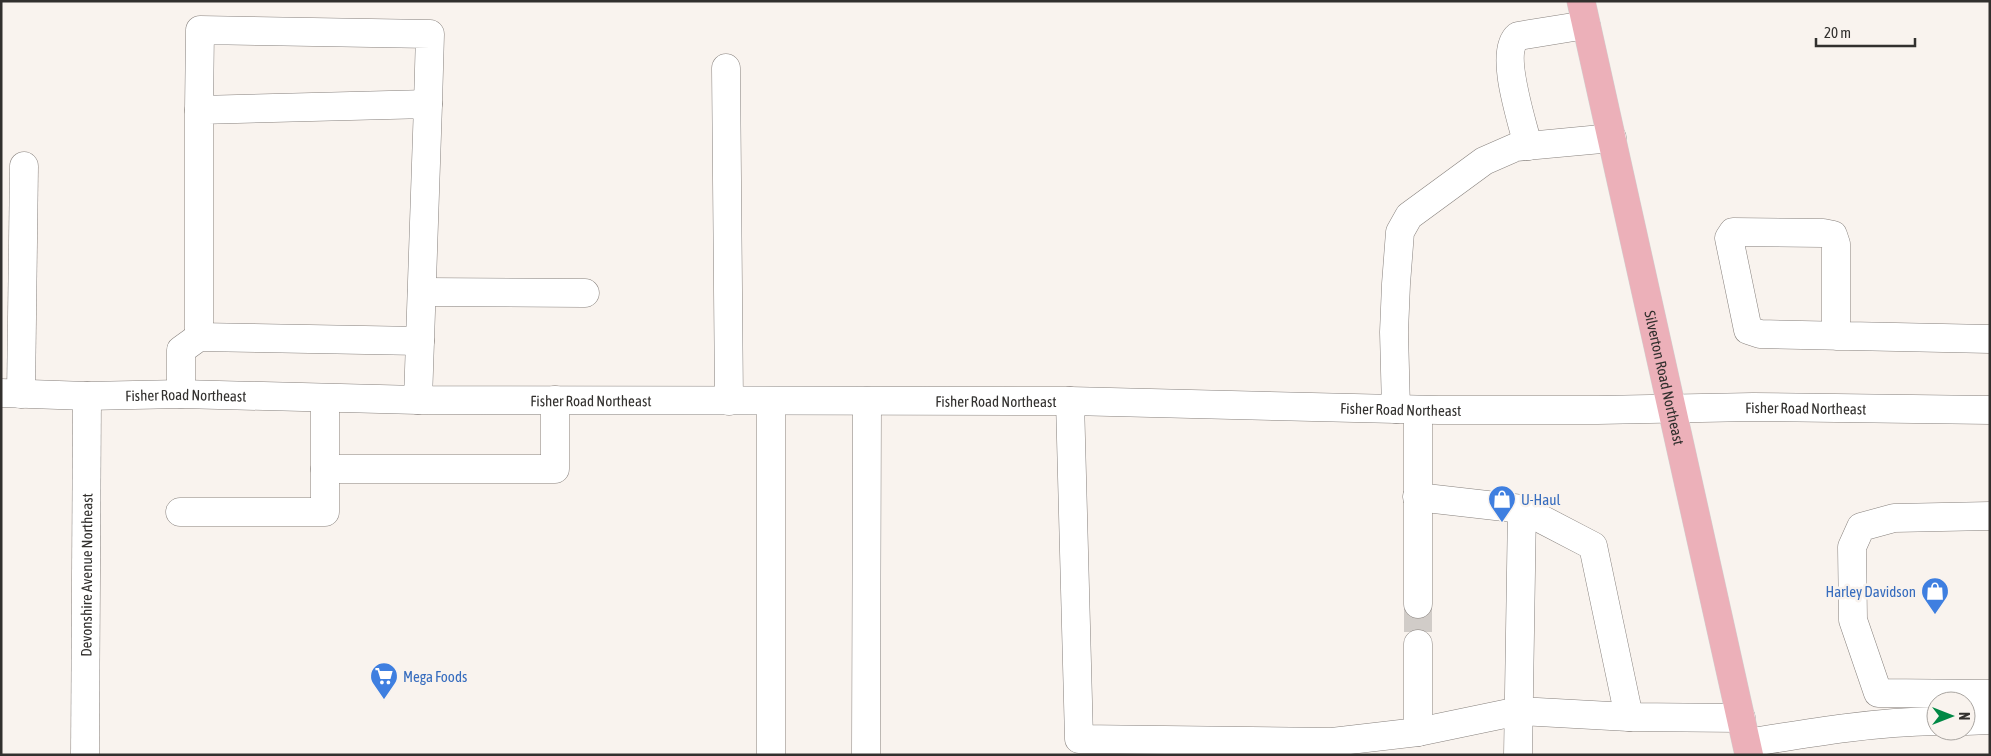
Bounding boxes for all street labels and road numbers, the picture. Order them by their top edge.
street label: Silverton Road Northeast [1642,309,1688,447]
street label: Fisher Road Northeast [125,385,247,404]
street label: Fisher Road Northeast [530,392,652,409]
street label: Fisher Road Northeast [935,392,1057,409]
street label: Fisher Road Northeast [1745,398,1866,417]
street label: Fisher Road Northeast [1340,399,1461,419]
street label: Devonshire Avenue Northeast [77,493,95,657]

